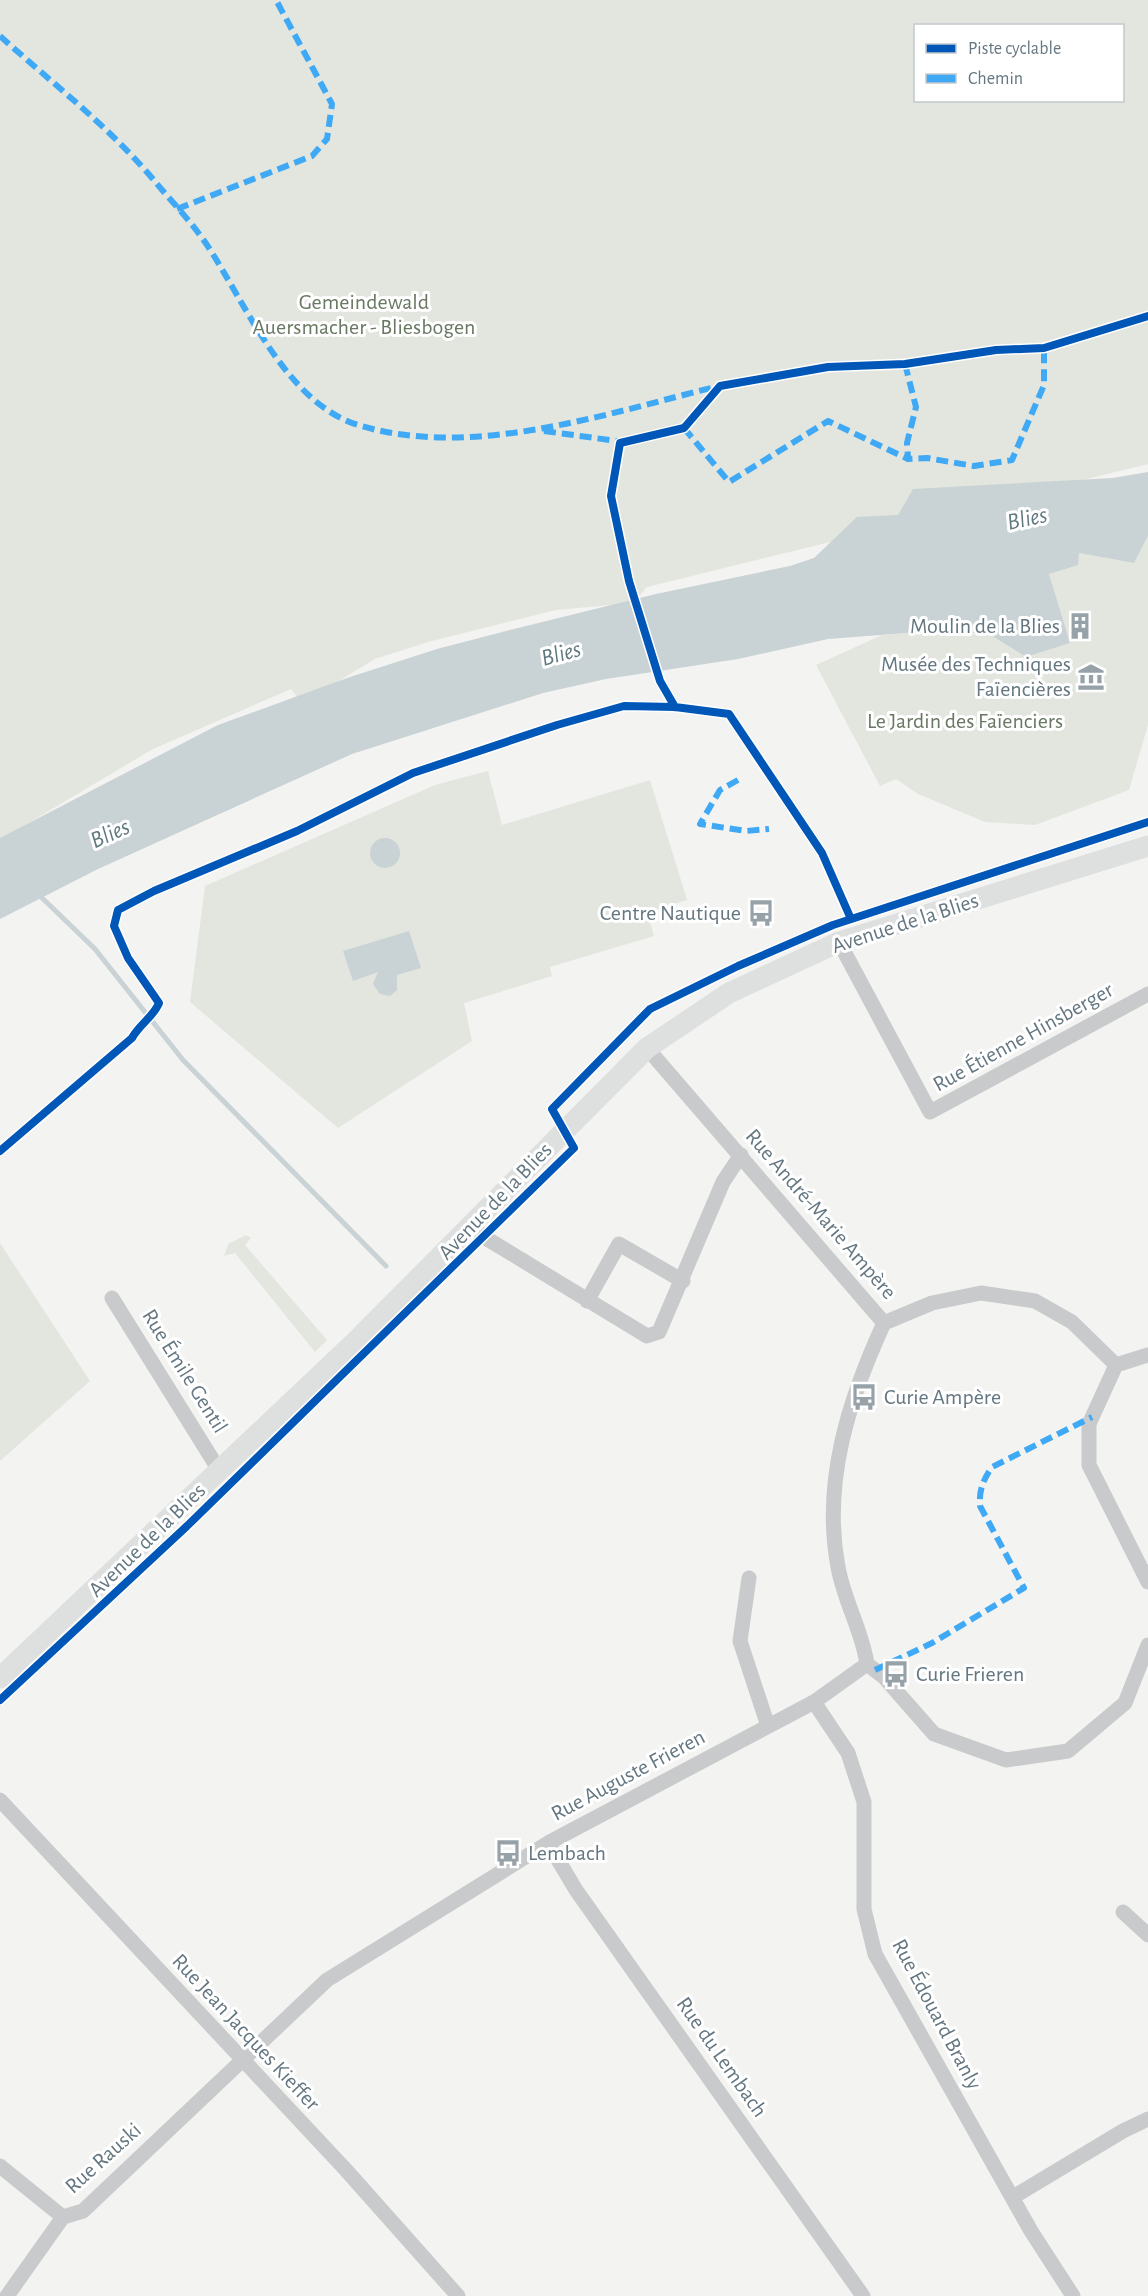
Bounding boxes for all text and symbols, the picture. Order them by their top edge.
legend [914,24,1124,102]
text: Piste cyclable [968,40,1061,58]
text: Chemin [968,70,1023,88]
park label: Gemeindewald Auersmacher - Bliesbogen [253,291,475,338]
water label: Blies [1005,503,1049,535]
building icon: Moulin de la Blies [1065,611,1095,641]
place label: Moulin de la Blies [910,615,1060,637]
water label: Blies [539,637,584,671]
place label: Musée des Techniques Faïencières [881,653,1071,700]
museum icon: Musée des Techniques Faïencières [1076,662,1106,692]
park label: Le Jardin des Faïenciers [867,710,1063,732]
water label: Blies [87,815,134,853]
street label: Avenue de la Blies [829,889,981,957]
bus stop icon: Centre Nautique [746,898,776,928]
place label: Centre Nautique [600,902,741,924]
street label: Rue Étienne Hinsberger [929,978,1117,1096]
street label: Rue André-Marie Ampère [741,1125,901,1303]
street label: Avenue de la Blies [434,1138,556,1264]
street label: Rue Émile Gentil [138,1305,233,1437]
bus stop icon: Curie Ampère [849,1382,879,1412]
place label: Curie Ampère [884,1386,1001,1408]
street label: Avenue de la Blies [84,1479,210,1601]
bus stop icon: Curie Frieren [881,1659,911,1689]
place label: Curie Frieren [916,1663,1024,1685]
street label: Rue Auguste Frieren [547,1725,709,1825]
bus stop icon: Lembach [493,1838,523,1868]
place label: Lembach [528,1842,606,1864]
street label: Rue Édouard Branly [888,1935,987,2093]
street label: Rue Jean Jacques Kieffer [168,1949,324,2115]
street label: Rue du Lembach [673,1993,771,2121]
street label: Rue Rauski [61,2119,145,2197]

